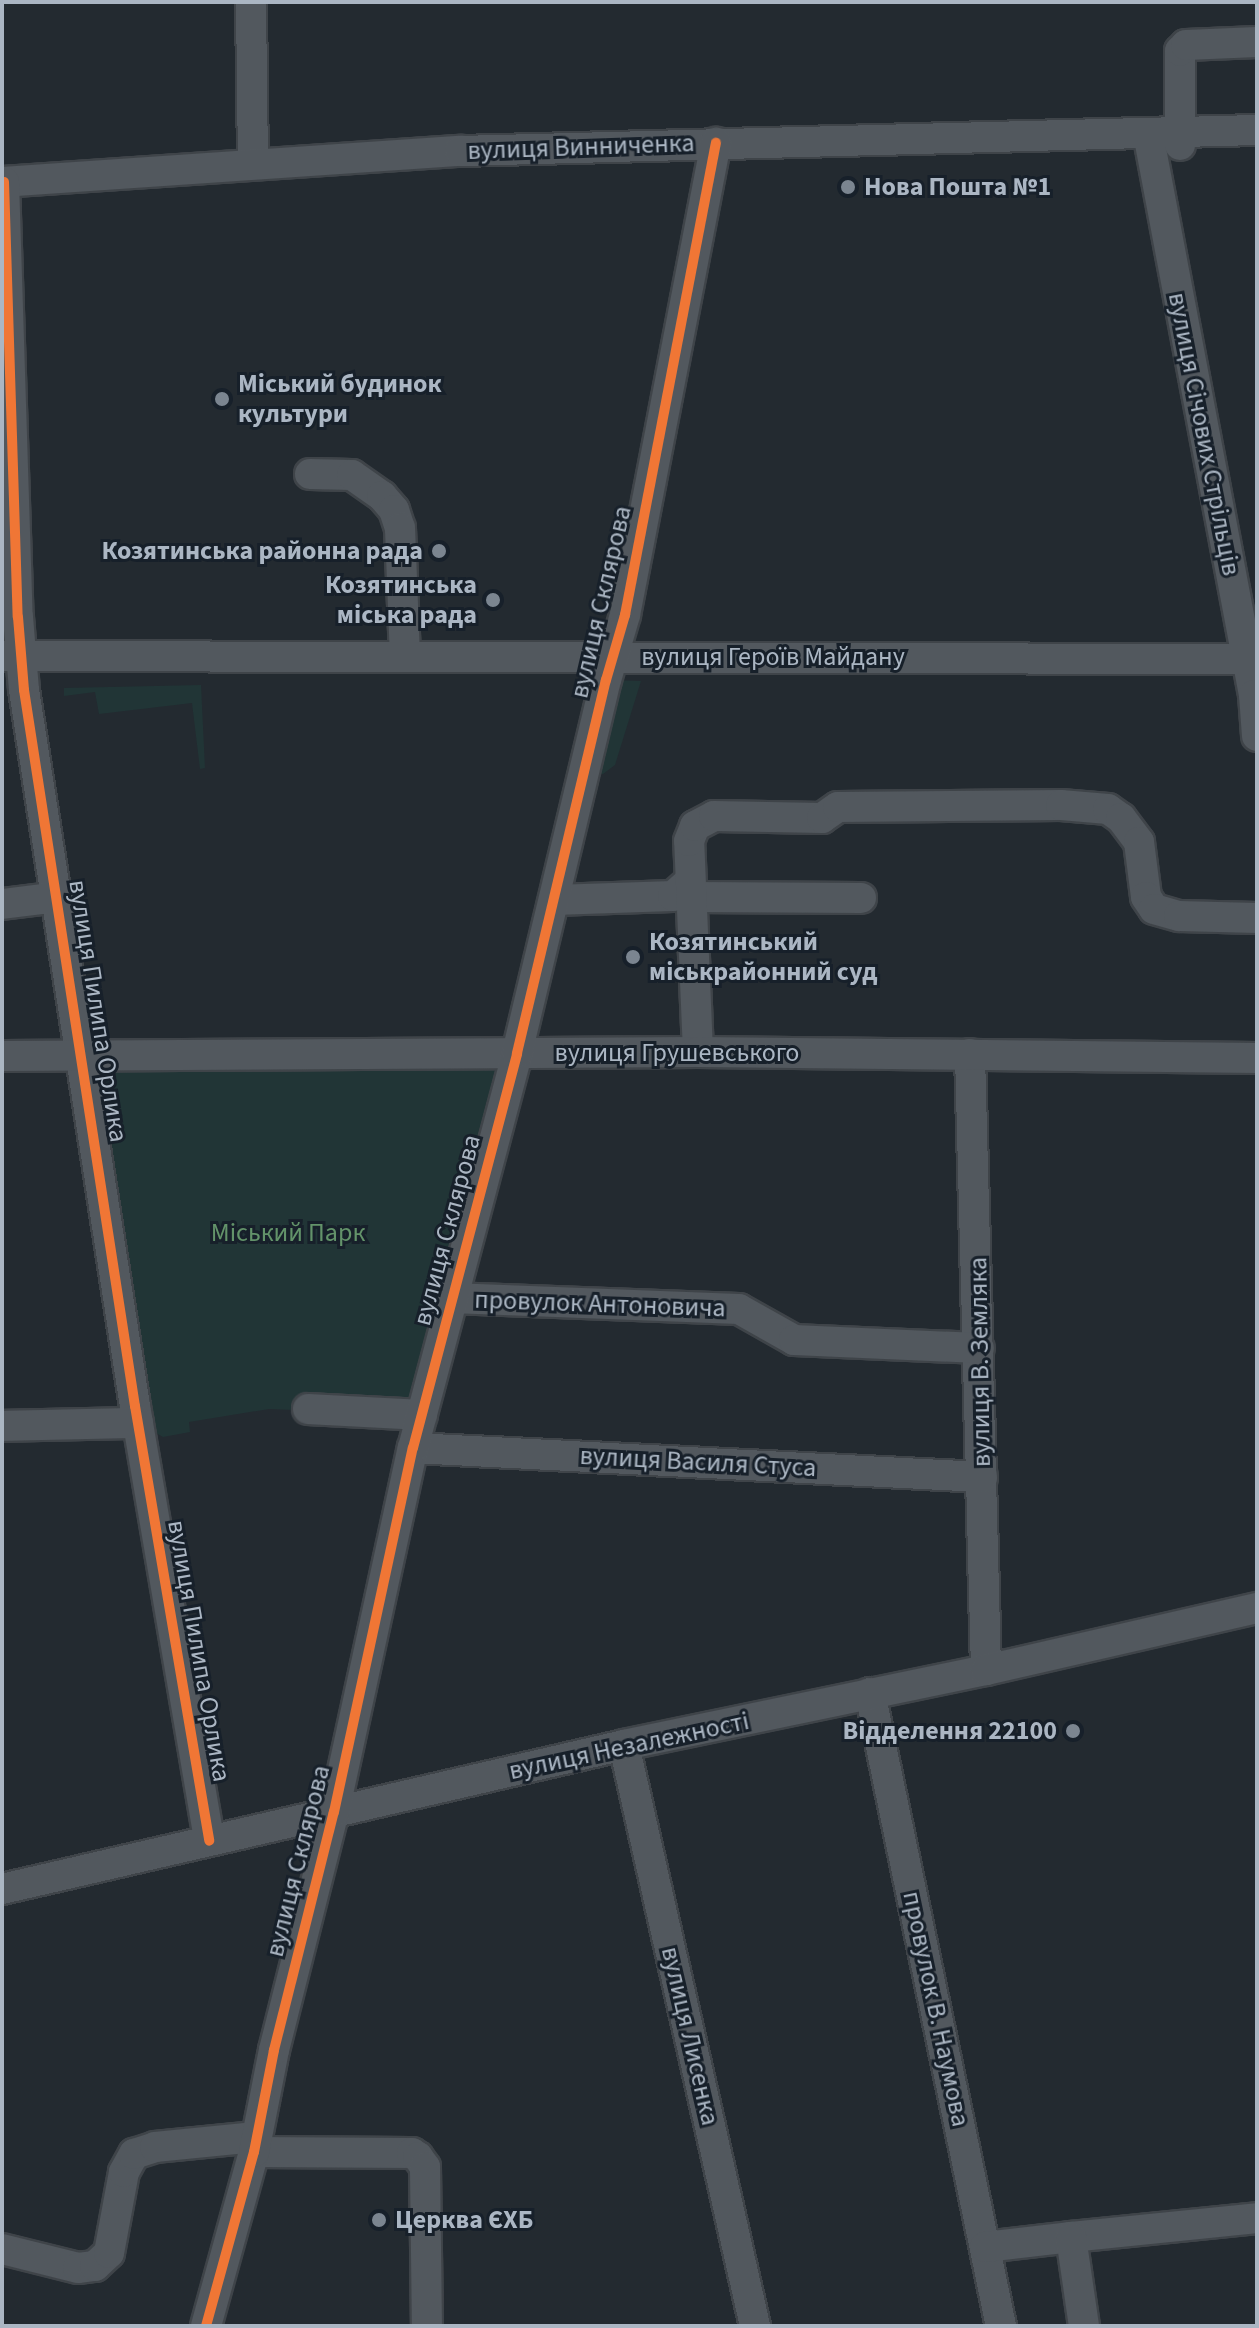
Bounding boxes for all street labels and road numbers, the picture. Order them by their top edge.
street label: вулиця Винниченка [467,127,695,167]
street label: вулиця Січових Стрільців [1161,290,1247,578]
street label: вулиця Склярова [564,503,638,701]
street label: вулиця Героїв Майдану [641,641,905,673]
street label: вулиця Пилипа Орлика [62,878,134,1144]
street label: вулиця Грушевського [555,1037,799,1069]
street label: вулиця Склярова [407,1131,487,1329]
street label: вулиця В. Земляка [963,1257,997,1467]
street label: провулок Антоновича [474,1284,726,1324]
street label: вулиця Василя Стуса [579,1440,817,1484]
street label: вулиця Пилипа Орлика [161,1518,237,1784]
street label: вулиця Незалежності [506,1705,752,1787]
street label: вулиця Склярова [259,1762,337,1960]
street label: провулок В. Наумова [896,1888,976,2130]
street label: вулиця Лисенка [654,1944,726,2128]

